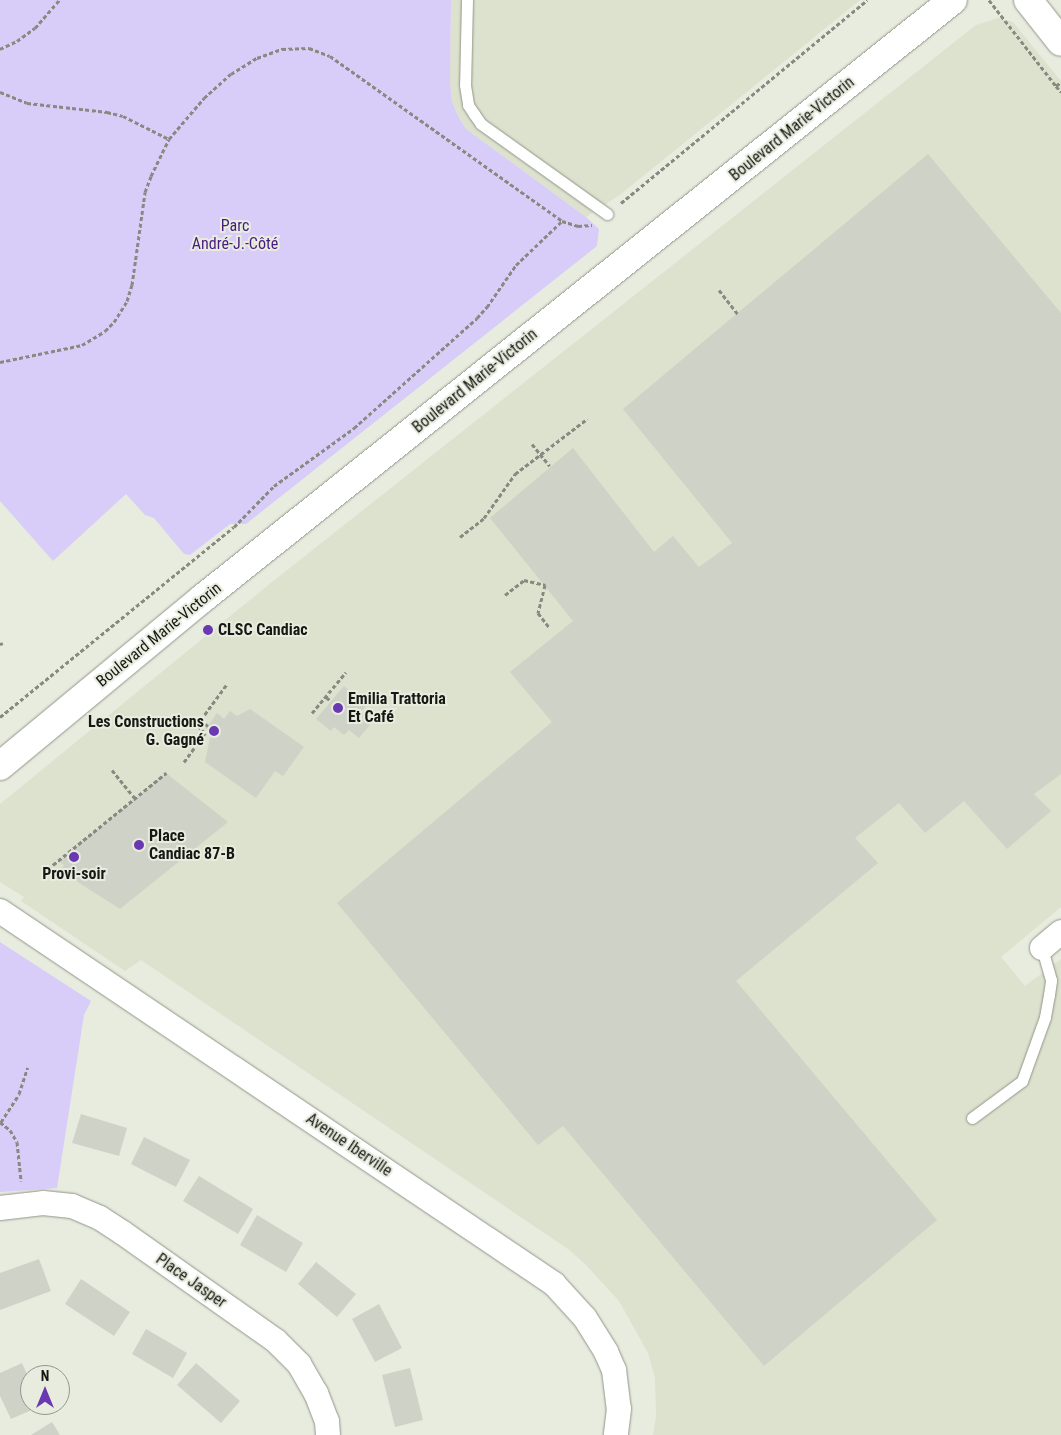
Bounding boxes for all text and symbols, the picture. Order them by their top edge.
street label: Boulevard Marie-Victorin [726,73,858,185]
park label: Parc André-J.-Côté [192,216,278,254]
street label: Boulevard Marie-Victorin [409,325,541,437]
street label: Boulevard Marie-Victorin [93,579,225,691]
place label: CLSC Candiac [218,620,308,640]
marker: CLSC Candiac [202,624,214,636]
place label: Emilia Trattoria Et Café [348,689,446,727]
marker: Emilia Trattoria Et Café [332,702,344,714]
place label: Les Constructions G. Gagné [88,712,204,750]
marker: Les Constructions G. Gagné [208,725,220,737]
place label: Place Candiac 87-B [149,826,235,864]
marker: Place Candiac 87-B [133,839,145,851]
marker: Provi-soir [68,851,80,863]
place label: Provi-soir [42,864,106,884]
street label: Avenue Iberville [302,1109,396,1181]
street label: Place Jasper [152,1250,230,1312]
north arrow [20,1365,70,1415]
text: N [41,1368,49,1384]

